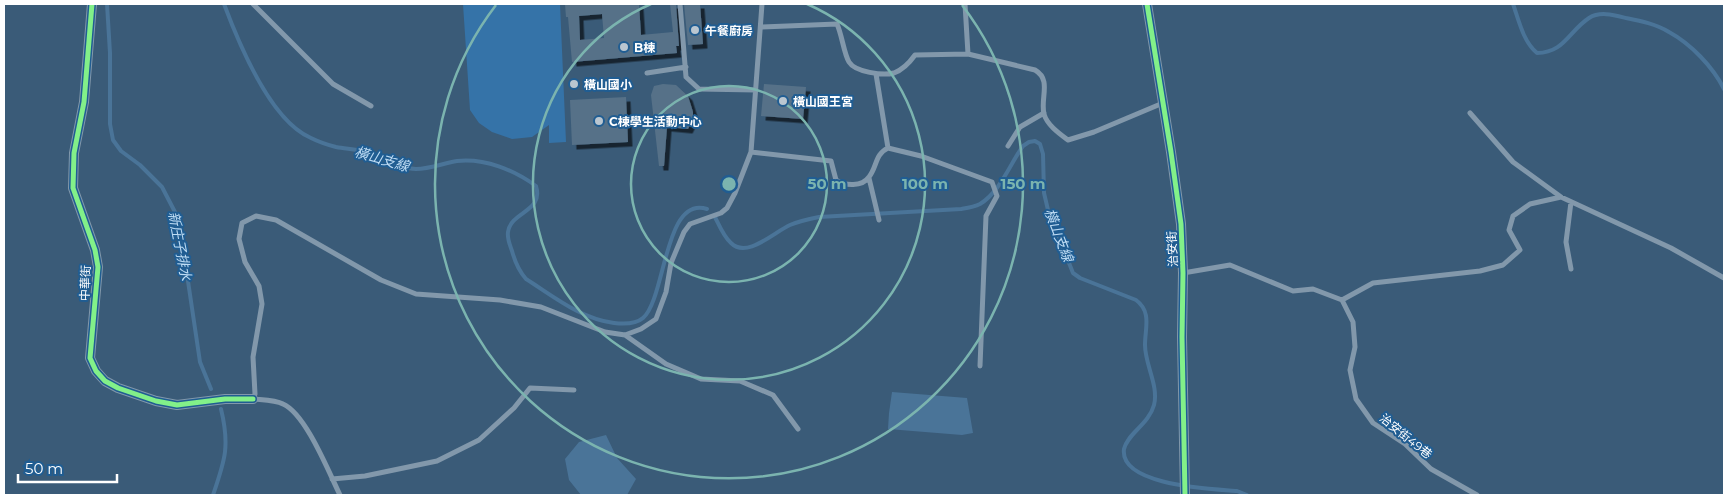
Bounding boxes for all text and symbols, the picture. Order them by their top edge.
place label: 午餐廚房 [705,23,753,38]
marker: 午餐廚房 [689,24,701,36]
place label: B棟 [634,40,655,55]
marker: B棟 [618,41,630,53]
place label: 橫山國小 [584,77,632,92]
marker: 橫山國小 [568,78,580,90]
place label: 橫山國王宮 [793,94,853,109]
marker: 橫山國王宮 [777,95,789,107]
place label: C棟學生活動中心 [609,114,702,129]
marker: C棟學生活動中心 [593,115,605,127]
water label: 橫山支線 [353,143,413,176]
text: 50 m [807,174,847,193]
text: 100 m [902,174,948,193]
text: 150 m [1001,174,1045,193]
centre of rings [720,175,738,193]
water label: 橫山支線 [1041,206,1078,266]
water label: 新庄子排水 [164,210,196,283]
street label: 治安街 [1164,231,1180,267]
street label: 中華街 [77,265,93,301]
street label: 治安街49巷 [1377,410,1435,462]
scale bar [18,452,116,484]
text: 50 m [25,459,63,478]

